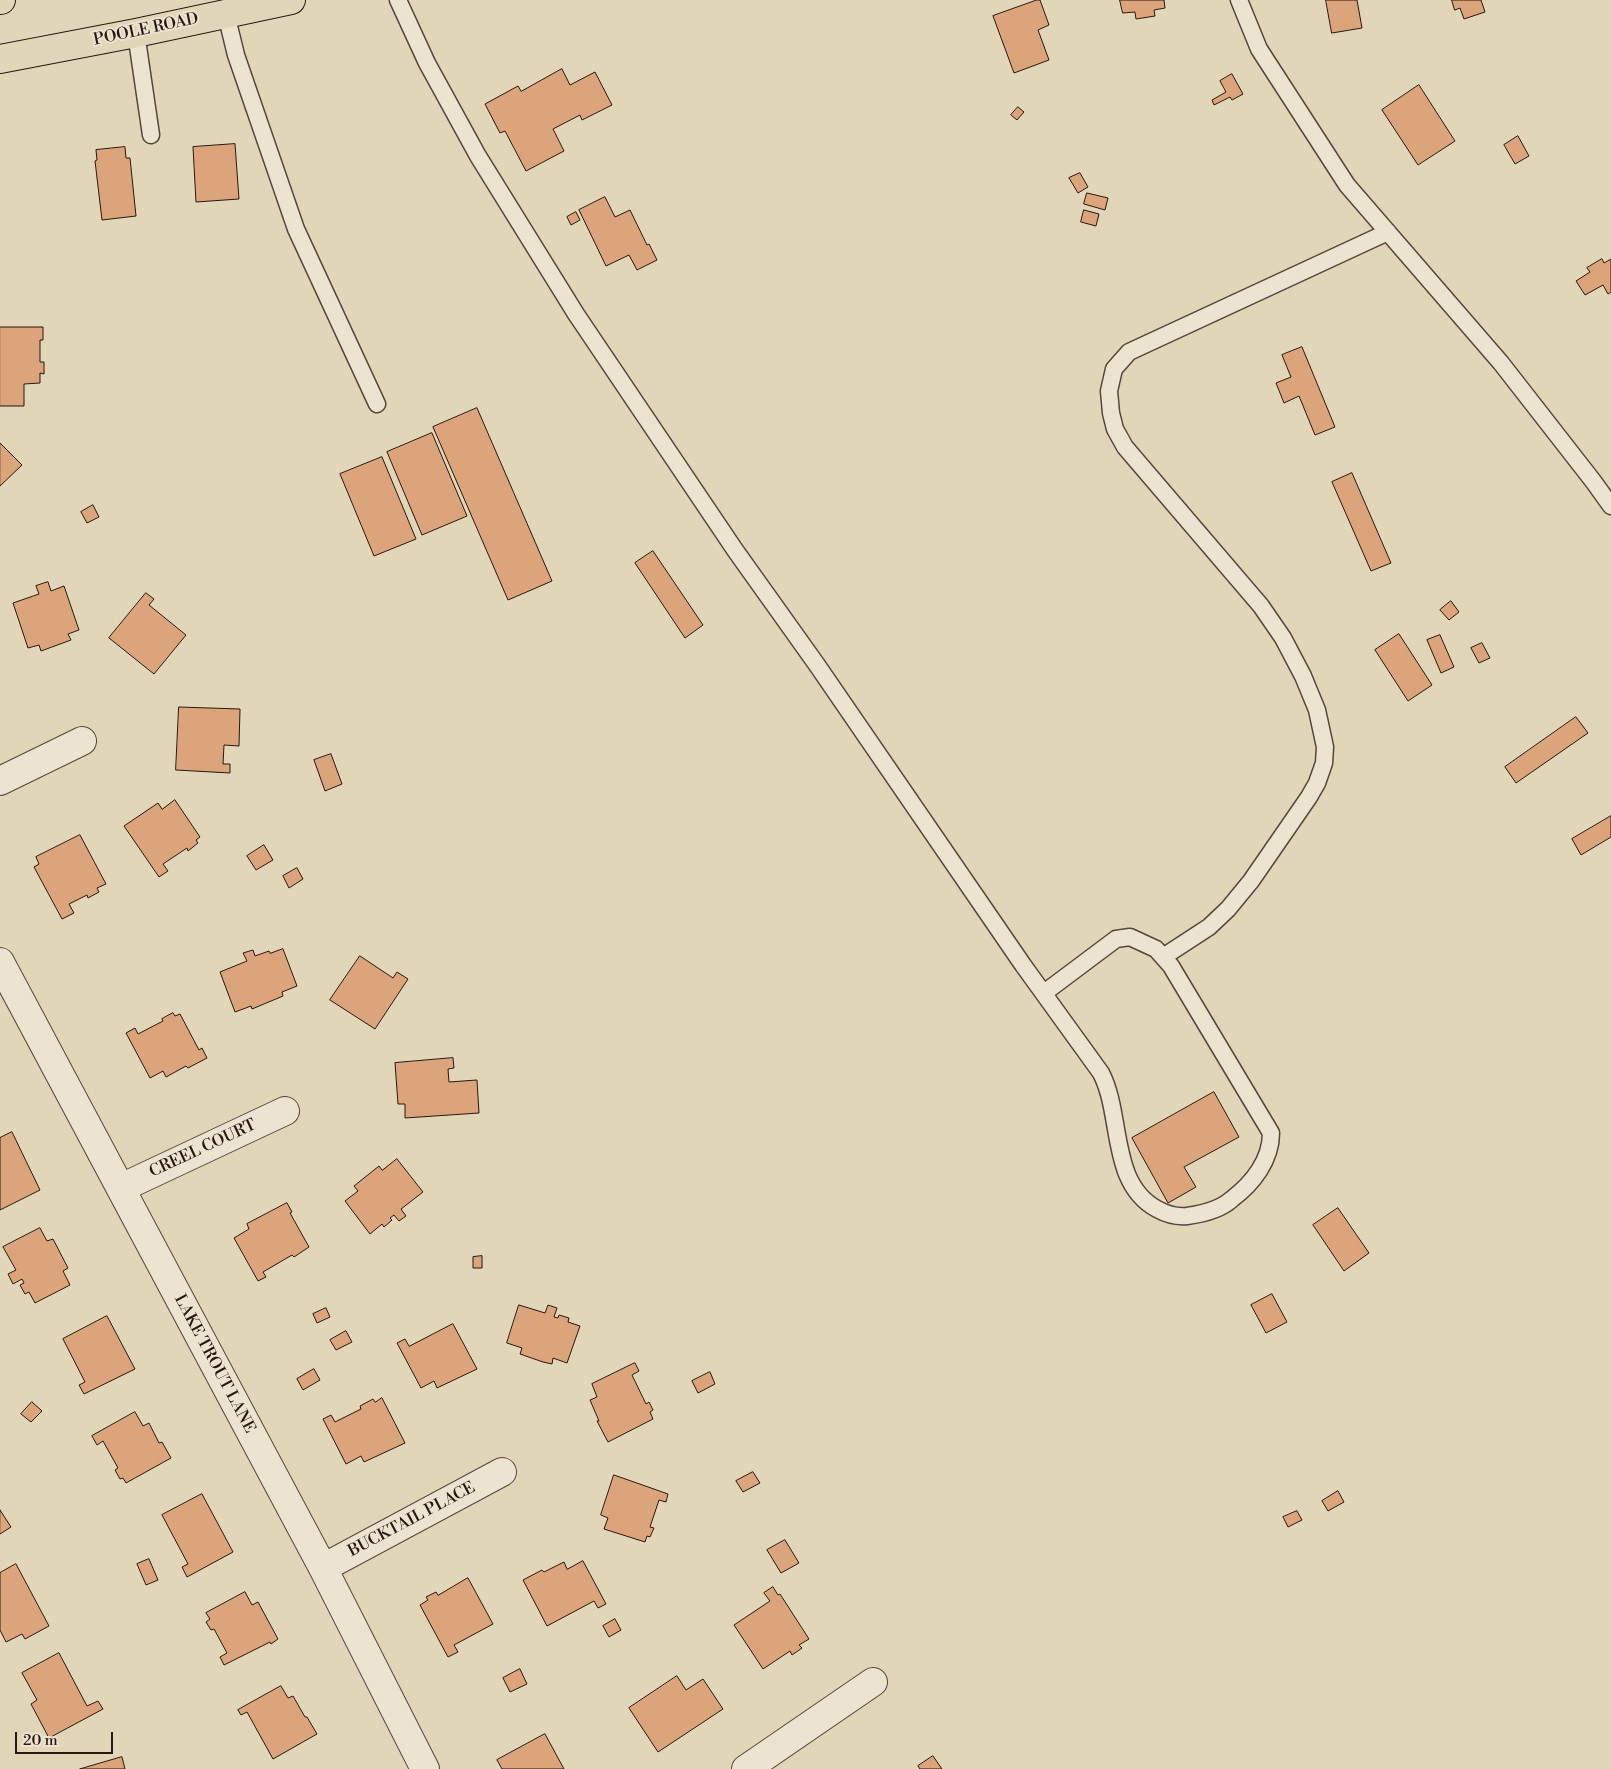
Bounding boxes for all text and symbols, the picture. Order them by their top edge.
street label: POOLE ROAD [92,9,200,51]
street label: CREEL COURT [147,1116,259,1182]
street label: LAKE TROUT LANE [169,1291,259,1437]
street label: BUCKTAIL PLACE [345,1478,479,1562]
scale bar [18,1722,115,1754]
text: 20 m [23,1731,58,1750]

